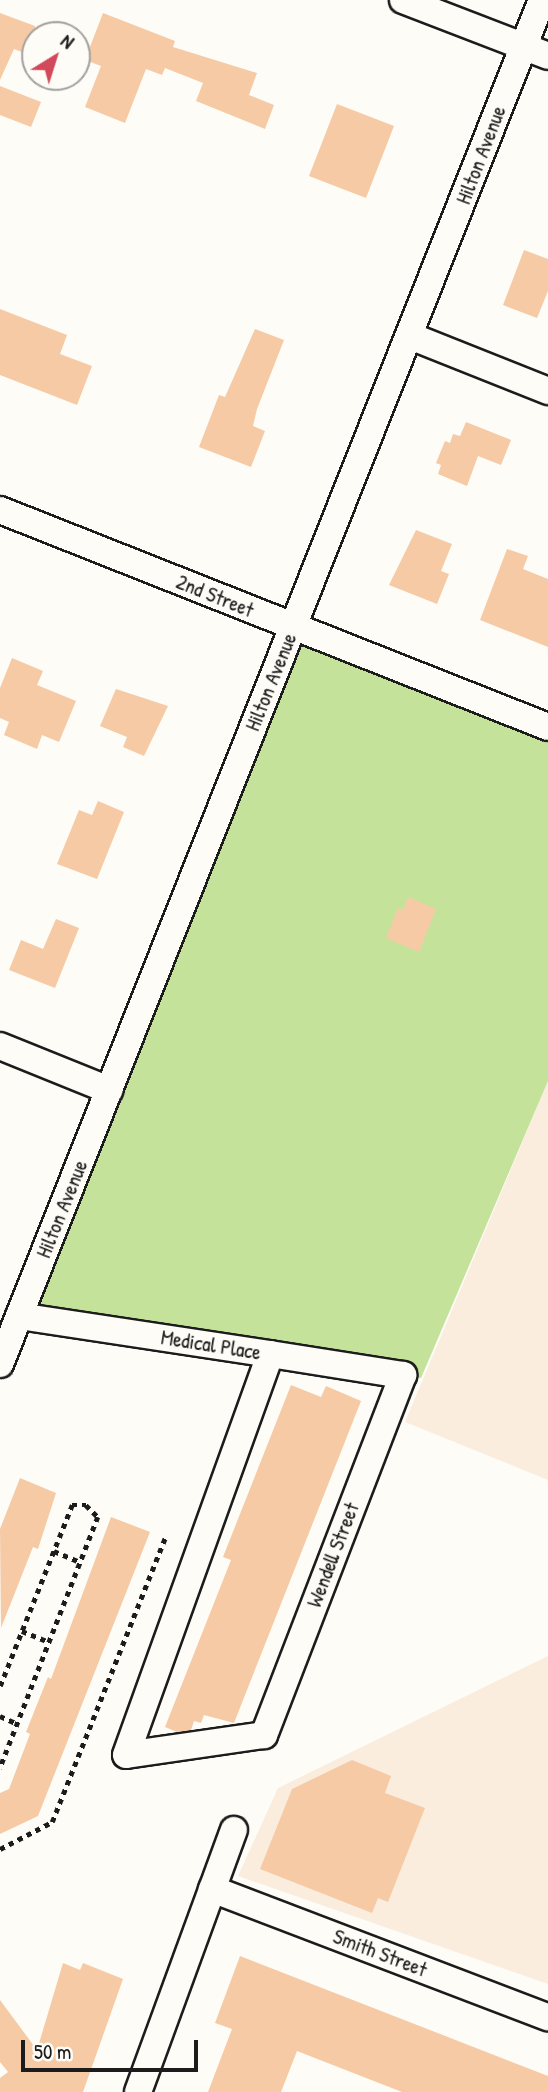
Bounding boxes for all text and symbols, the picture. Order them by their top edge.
north arrow [21,21,91,91]
text: N [56,28,80,54]
street label: Hilton Avenue [451,102,511,208]
street label: 2nd Street [173,569,257,623]
street label: Hilton Avenue [240,629,302,735]
street label: Hilton Avenue [31,1156,93,1262]
street label: Medical Place [159,1325,263,1365]
street label: Wendell Street [302,1499,364,1611]
street label: Smith Street [330,1924,430,1982]
scale bar [24,2025,201,2070]
text: 50 m [34,2037,71,2066]

